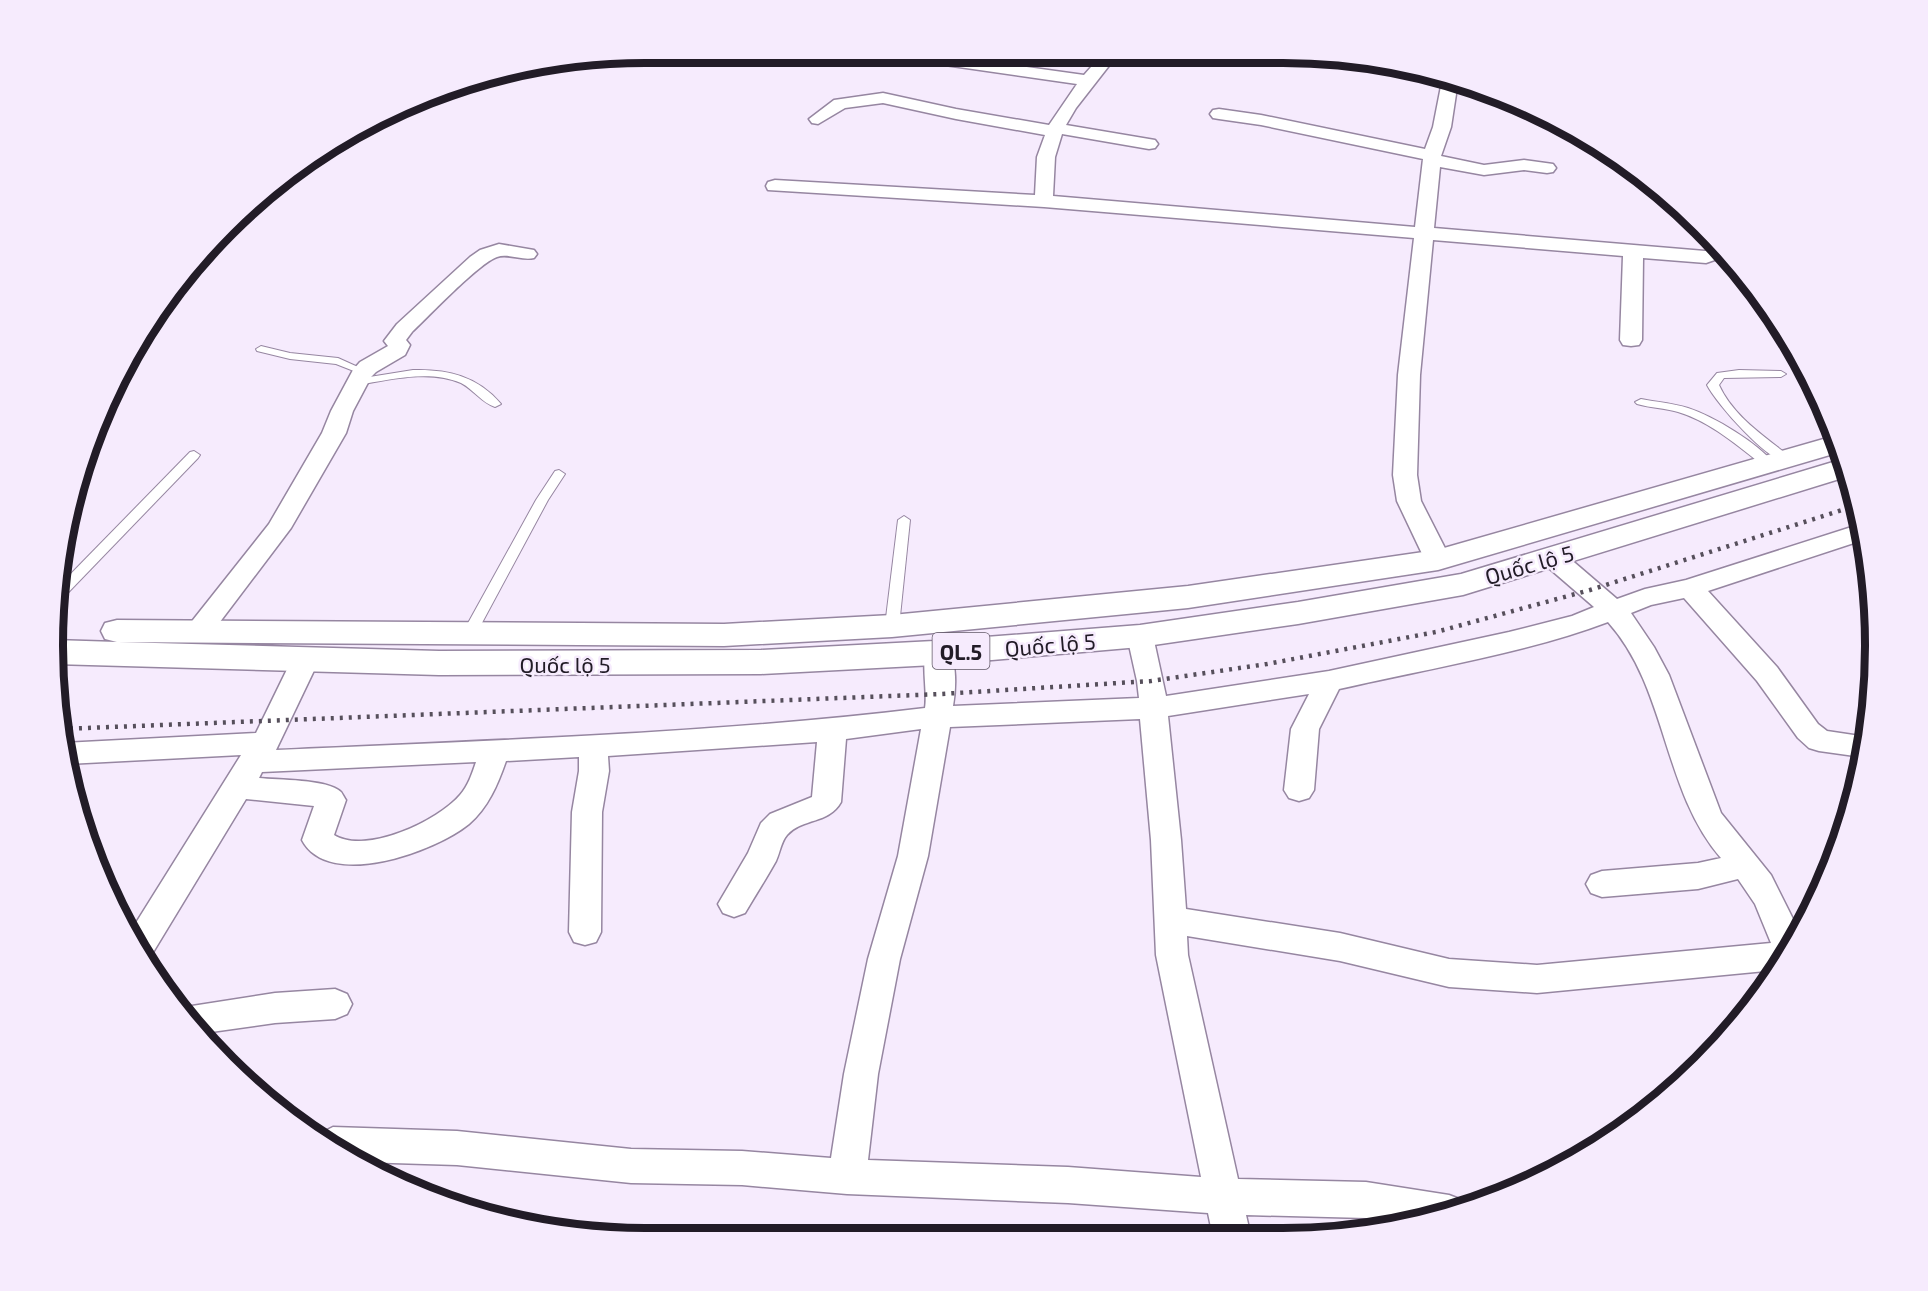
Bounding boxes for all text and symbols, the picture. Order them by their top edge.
street label: Quốc lộ 5 [1482,539,1577,590]
street label: Quốc lộ 5 [1003,627,1097,662]
road number: QL.5 [932,633,990,669]
street label: Quốc lộ 5 [519,651,611,678]

